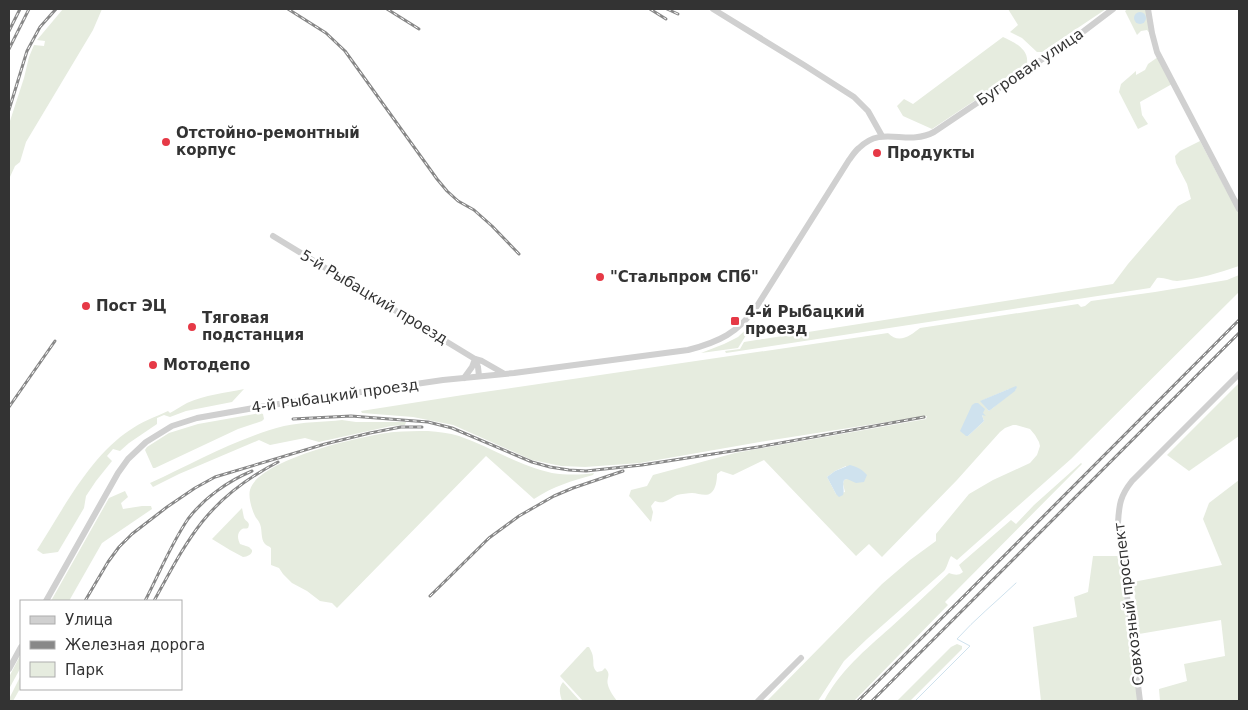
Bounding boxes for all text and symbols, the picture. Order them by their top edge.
street label: Бугровая улица [973,25,1087,109]
place label: Отстойно-ремонтный корпус [176,124,360,159]
marker: Отстойно-ремонтный корпус [160,136,172,148]
place label: Продукты [887,144,975,162]
marker: Продукты [871,147,883,159]
street label: 5-й Рыбацкий проезд [297,246,451,348]
place label: "Стальпром СПб" [610,268,759,286]
marker: "Стальпром СПб" [594,271,606,283]
place label: Пост ЭЦ [96,297,167,315]
marker: Пост ЭЦ [80,300,92,312]
place label: 4-й Рыбацкий проезд [745,303,865,338]
place label: Тяговая подстанция [202,309,304,344]
marker: 4-й Рыбацкий проезд [729,315,741,327]
marker: Тяговая подстанция [186,321,198,333]
place label: Мотодепо [163,356,250,374]
marker: Мотодепо [147,359,159,371]
street label: 4-й Рыбацкий проезд [250,375,420,417]
street label: Совхозный проспект [1110,521,1148,687]
legend [20,600,182,690]
text: Улица [65,611,113,629]
text: Железная дорога [65,636,205,654]
text: Парк [65,661,104,679]

